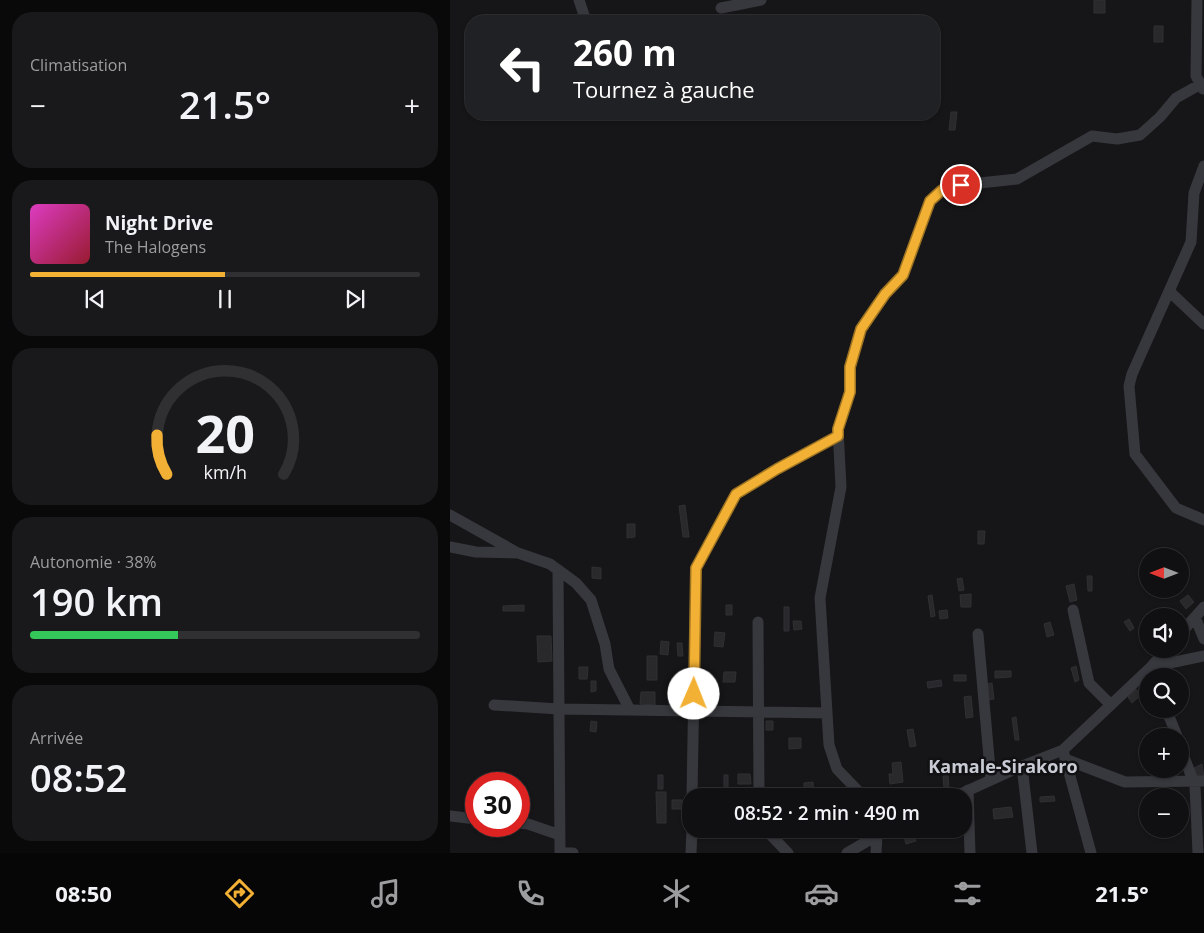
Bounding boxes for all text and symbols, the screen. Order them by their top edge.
text: 260 m [573,29,677,76]
icon: left [490,35,555,100]
text: Climatisation [30,54,127,76]
text: Tournez à gauche [573,74,755,104]
text: 21.5° [179,78,271,130]
text: − [30,86,46,124]
text: + [404,86,420,124]
pin [940,164,982,206]
icon: arrive [947,171,975,199]
text: Night Drive [105,210,213,236]
text: The Halogens [105,236,206,258]
icon: previous [81,285,109,313]
icon: pause [211,285,239,313]
icon: next [341,285,369,313]
text: 20 [195,397,255,468]
text: km/h [203,460,247,484]
north arrow [1139,548,1189,598]
map controls [1139,548,1189,838]
text: Autonomie · 38% [30,551,157,573]
text: 190 km [30,575,163,627]
button: sound [1139,608,1189,658]
position arrow [667,667,719,719]
button: search [1139,668,1189,718]
text: Arrivée [30,727,83,749]
button: + [1139,728,1189,778]
text: 08:52 [30,751,127,803]
district label: Kamale-Sirakoro [928,754,1078,778]
speed limit sign: 30 [465,772,530,837]
button: − [1139,788,1189,838]
text: 08:52 · 2 min · 490 m [734,800,920,826]
icon: directions [222,876,257,911]
icon: music [368,876,403,911]
icon: phone [513,876,548,911]
icon: climate [659,876,694,911]
icon: car [804,876,839,911]
icon: filters [950,876,985,911]
text: 08:50 [55,878,112,908]
text: 21.5° [1095,878,1149,908]

